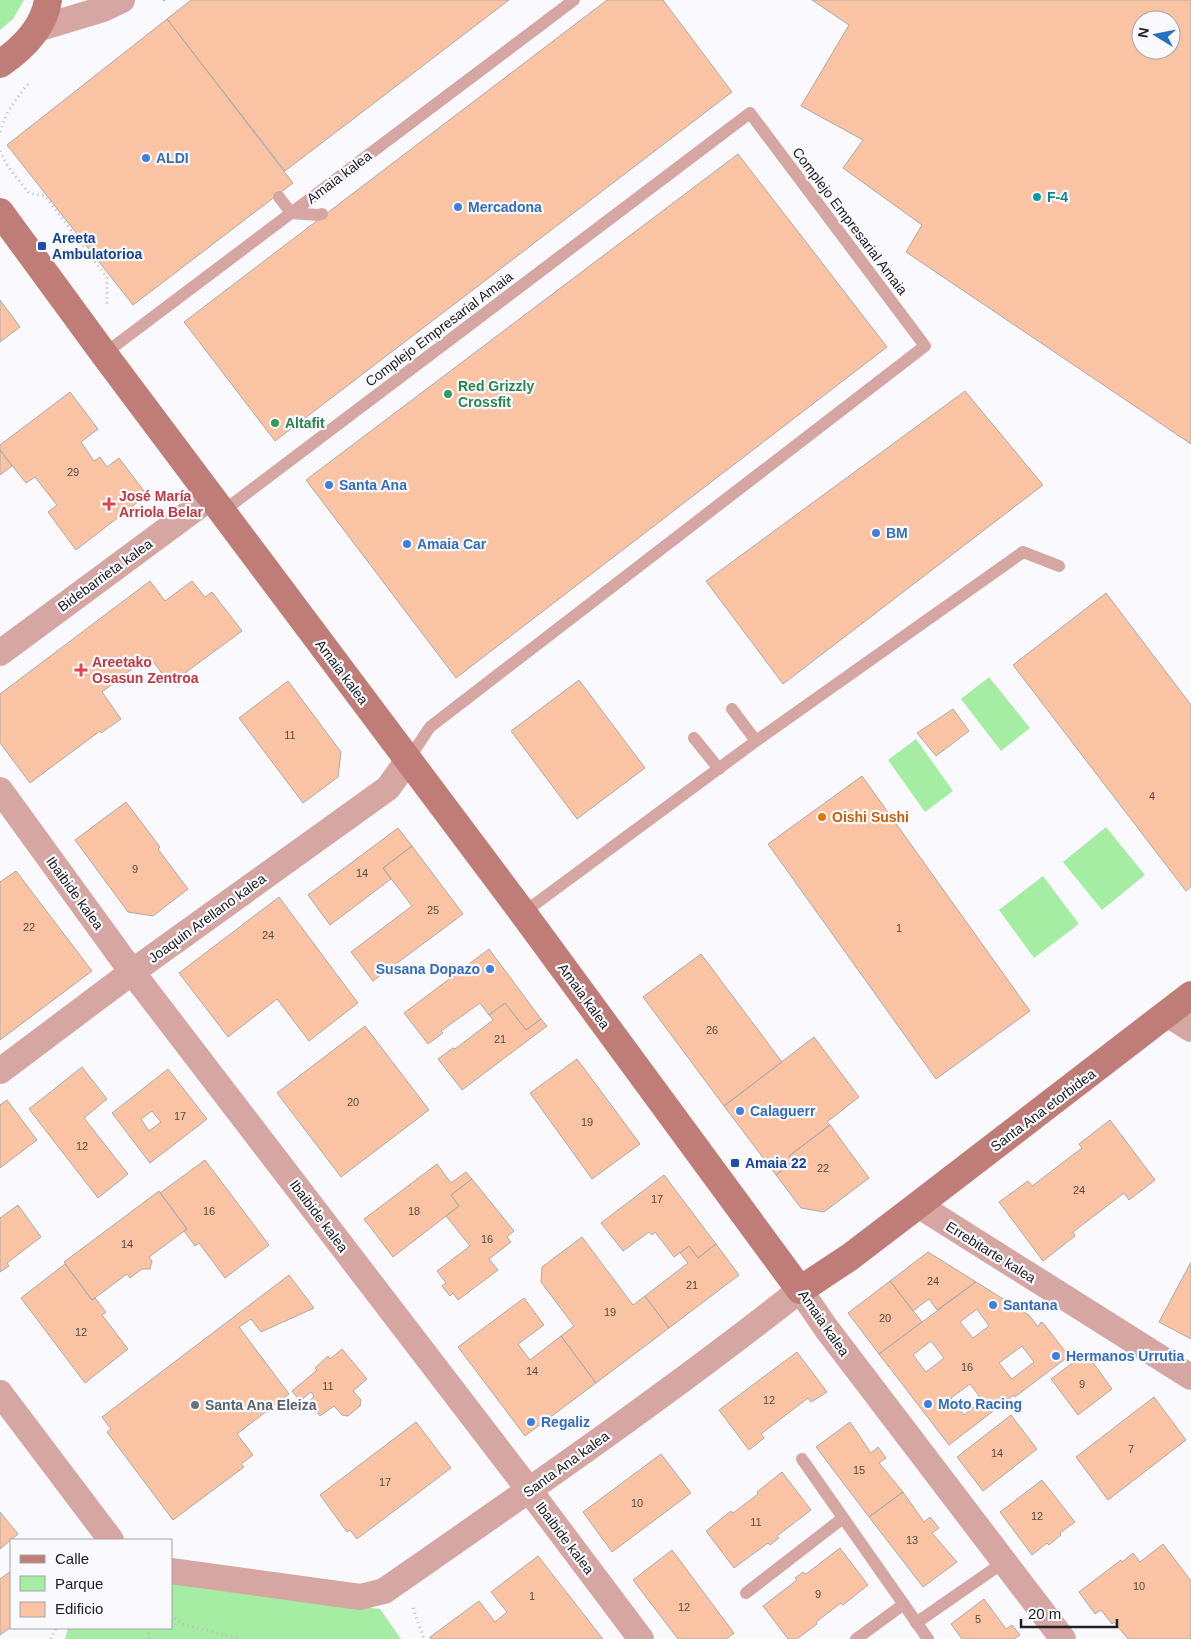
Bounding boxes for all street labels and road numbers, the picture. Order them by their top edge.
street label: Complejo Empresarial Amaia [789,144,911,298]
street label: Amaia kalea [303,147,375,207]
street label: Complejo Empresarial Amaia [362,268,516,390]
street label: Bidebarrieta kalea [55,535,156,615]
street label: Amaia kalea [312,636,372,708]
street label: Ibaibide kalea [43,853,107,933]
street label: Joaquin Arellano kalea [145,870,269,966]
street label: Amaia kalea [555,960,613,1032]
street label: Santa Ana etorbidea [988,1065,1099,1155]
street label: Ibaibide kalea [287,1177,352,1255]
street label: Errebitarte kalea [943,1218,1039,1286]
street label: Amaia kalea [795,1287,853,1359]
street label: Santa Ana kalea [520,1427,612,1500]
street label: Ibaibide kalea [533,1499,598,1577]

